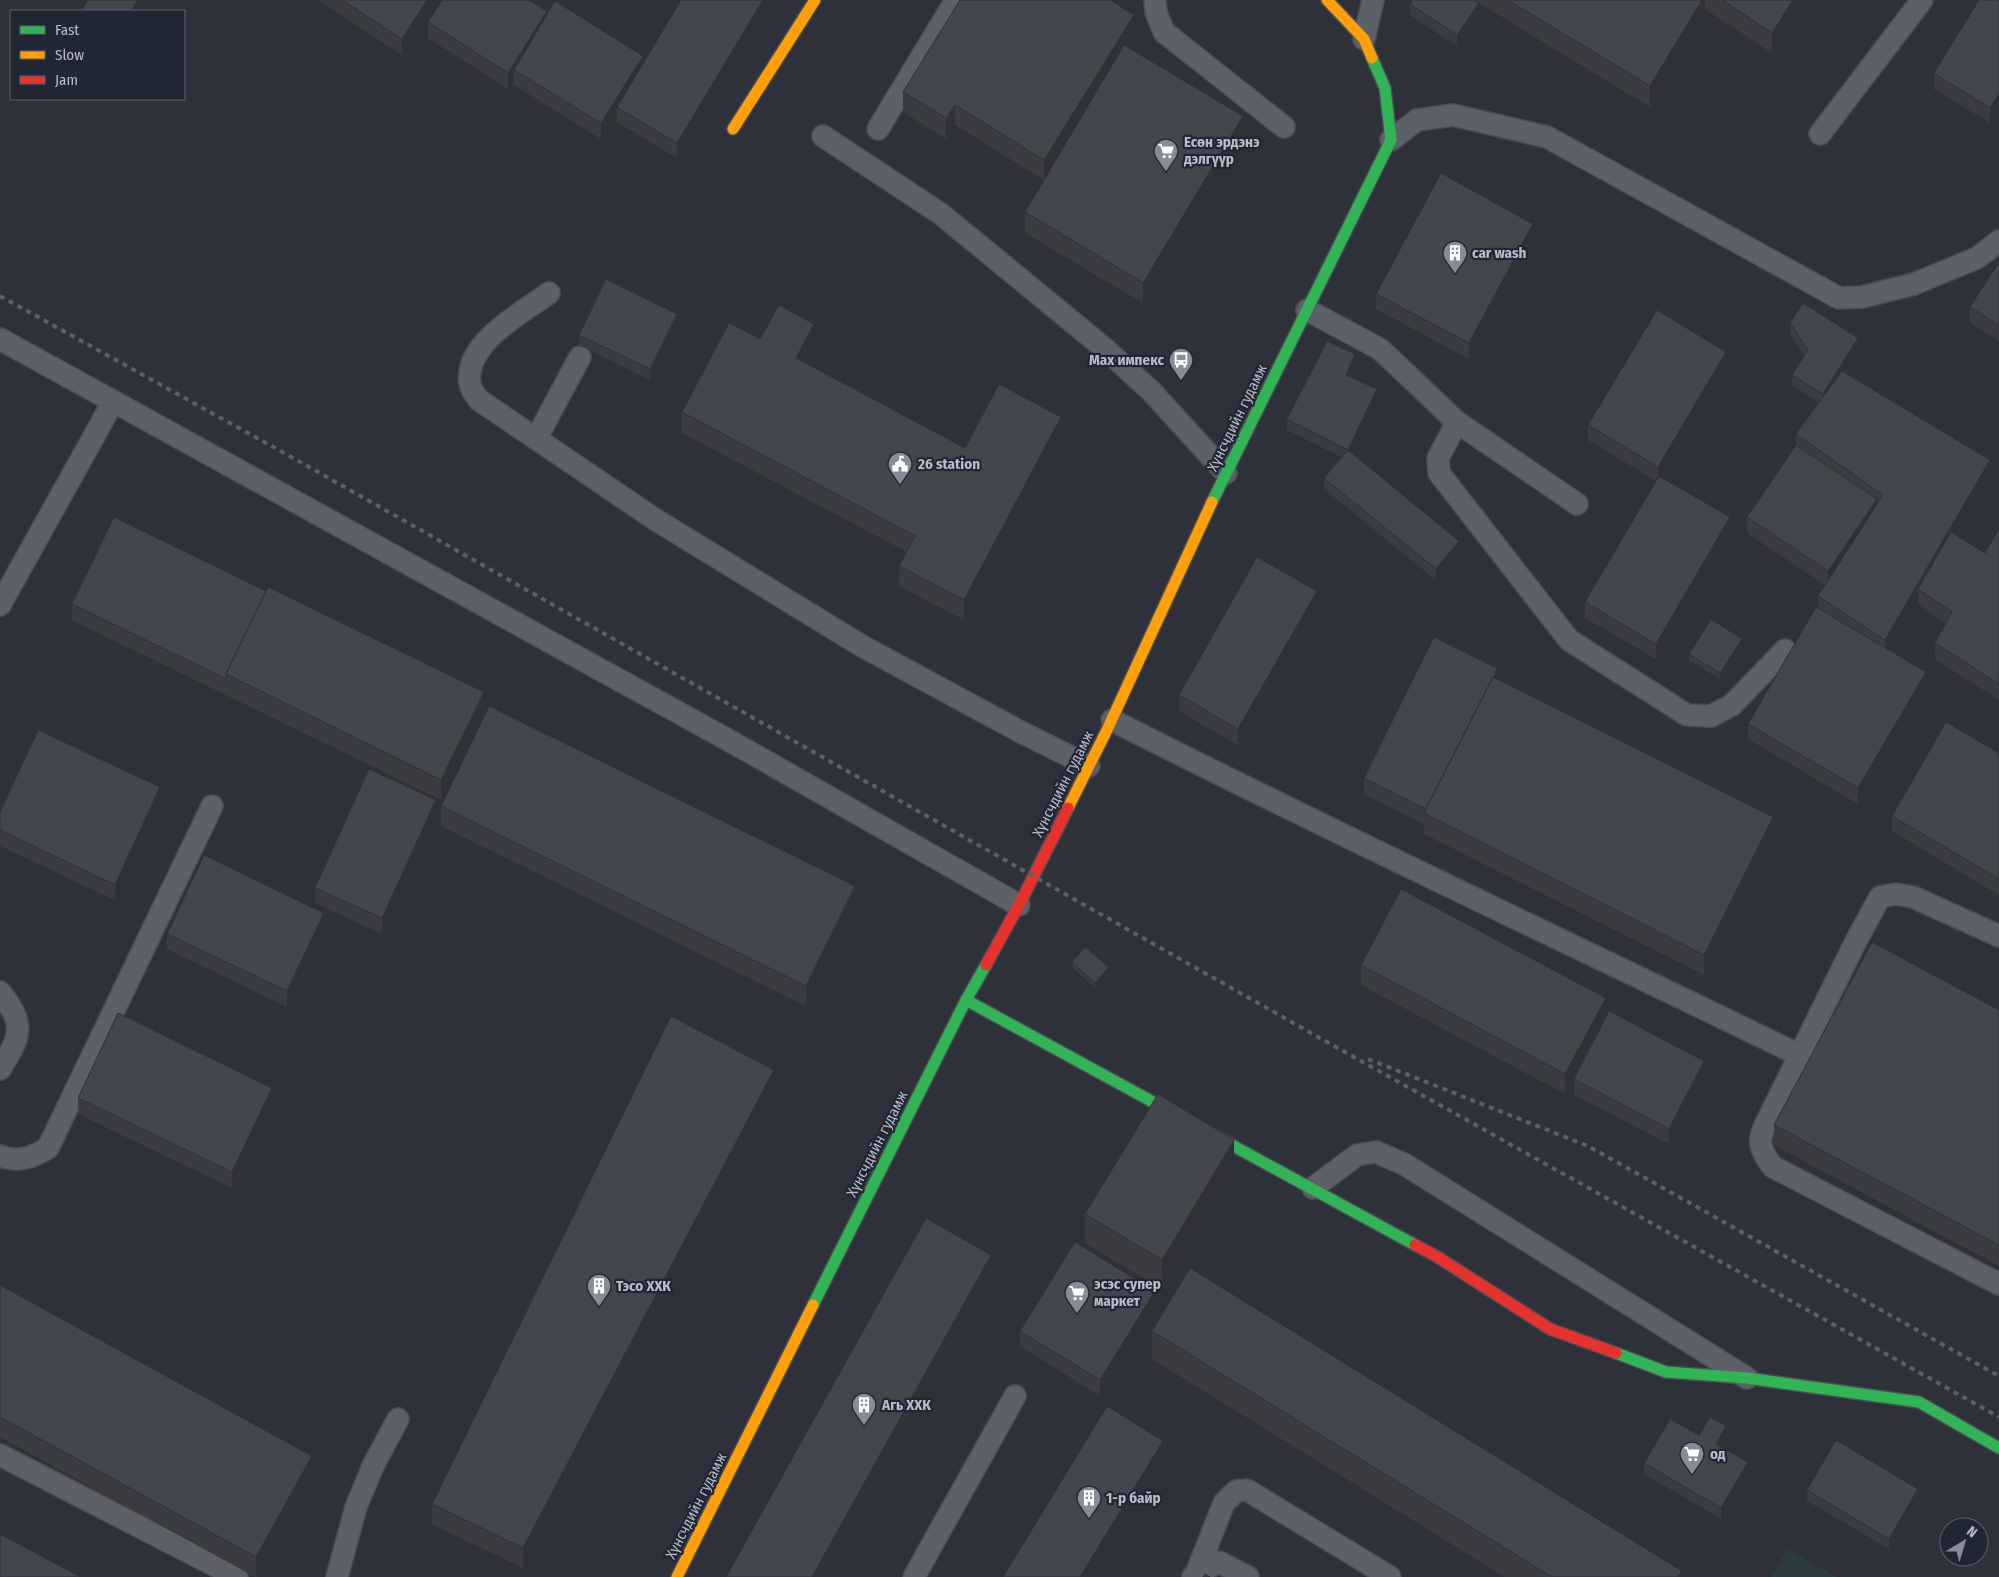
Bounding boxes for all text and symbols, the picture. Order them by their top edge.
legend [10,10,185,100]
text: Fast [55,21,79,39]
text: Slow [55,46,84,64]
text: Jam [55,71,78,89]
place label: Есөн эрдэнэ дэлгүүр [1183,133,1260,168]
supermarket icon: Есөн эрдэнэ дэлгүүр [1153,138,1179,172]
building icon: car wash [1442,240,1468,274]
place label: car wash [1472,244,1526,262]
bus stop icon: Мах импекс [1168,347,1194,381]
place label: Мах импекс [1089,351,1164,369]
street label: Хүнсчдийн гудамж [1203,361,1271,474]
public building icon: 26 station [887,451,913,485]
place label: 26 station [917,455,980,473]
street label: Хүнсчдийн гудамж [1028,728,1098,840]
street label: Хүнсчдийн гудамж [842,1088,912,1200]
building icon: Тэсо ХХК [586,1273,612,1307]
place label: эсэс супер маркет [1094,1275,1161,1310]
place label: Тэсо ХХК [616,1277,671,1295]
supermarket icon: эсэс супер маркет [1064,1280,1090,1314]
building icon: Агь ХХК [851,1392,877,1426]
place label: Агь ХХК [881,1396,931,1414]
supermarket icon: од [1679,1441,1705,1475]
place label: од [1710,1445,1726,1463]
street label: Хүнсчдийн гудамж [661,1450,731,1562]
building icon: 1-р байр [1076,1485,1102,1519]
place label: 1-р байр [1106,1489,1161,1507]
north arrow [1939,1517,1989,1567]
text: N [1963,1523,1980,1541]

